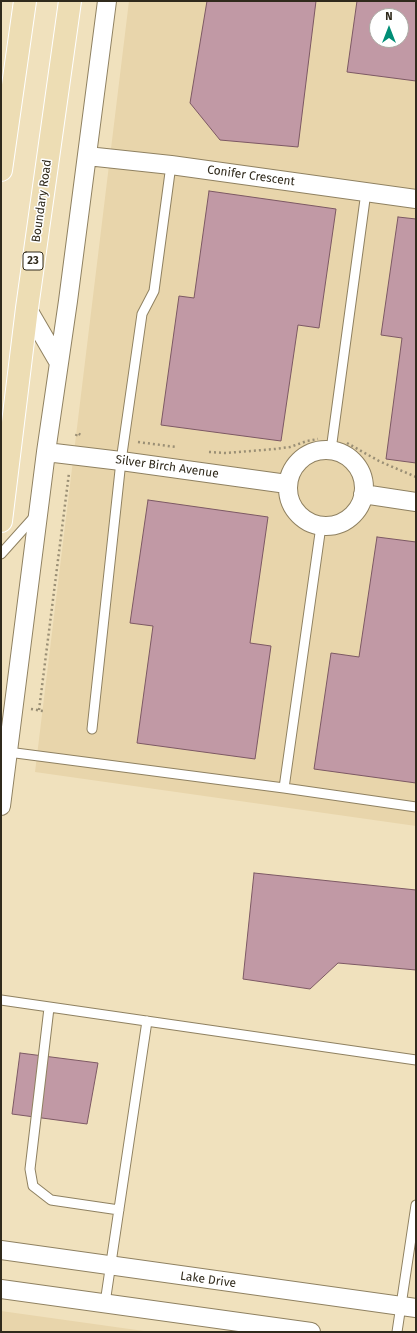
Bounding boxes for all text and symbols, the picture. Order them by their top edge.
north arrow [369,8,409,48]
text: N [385,10,393,23]
street label: Boundary Road [29,159,55,243]
street label: Conifer Crescent [206,163,296,189]
road number: 23 [23,252,43,270]
street label: Silver Birch Avenue [114,453,220,481]
street label: Lake Drive [179,1269,237,1291]

